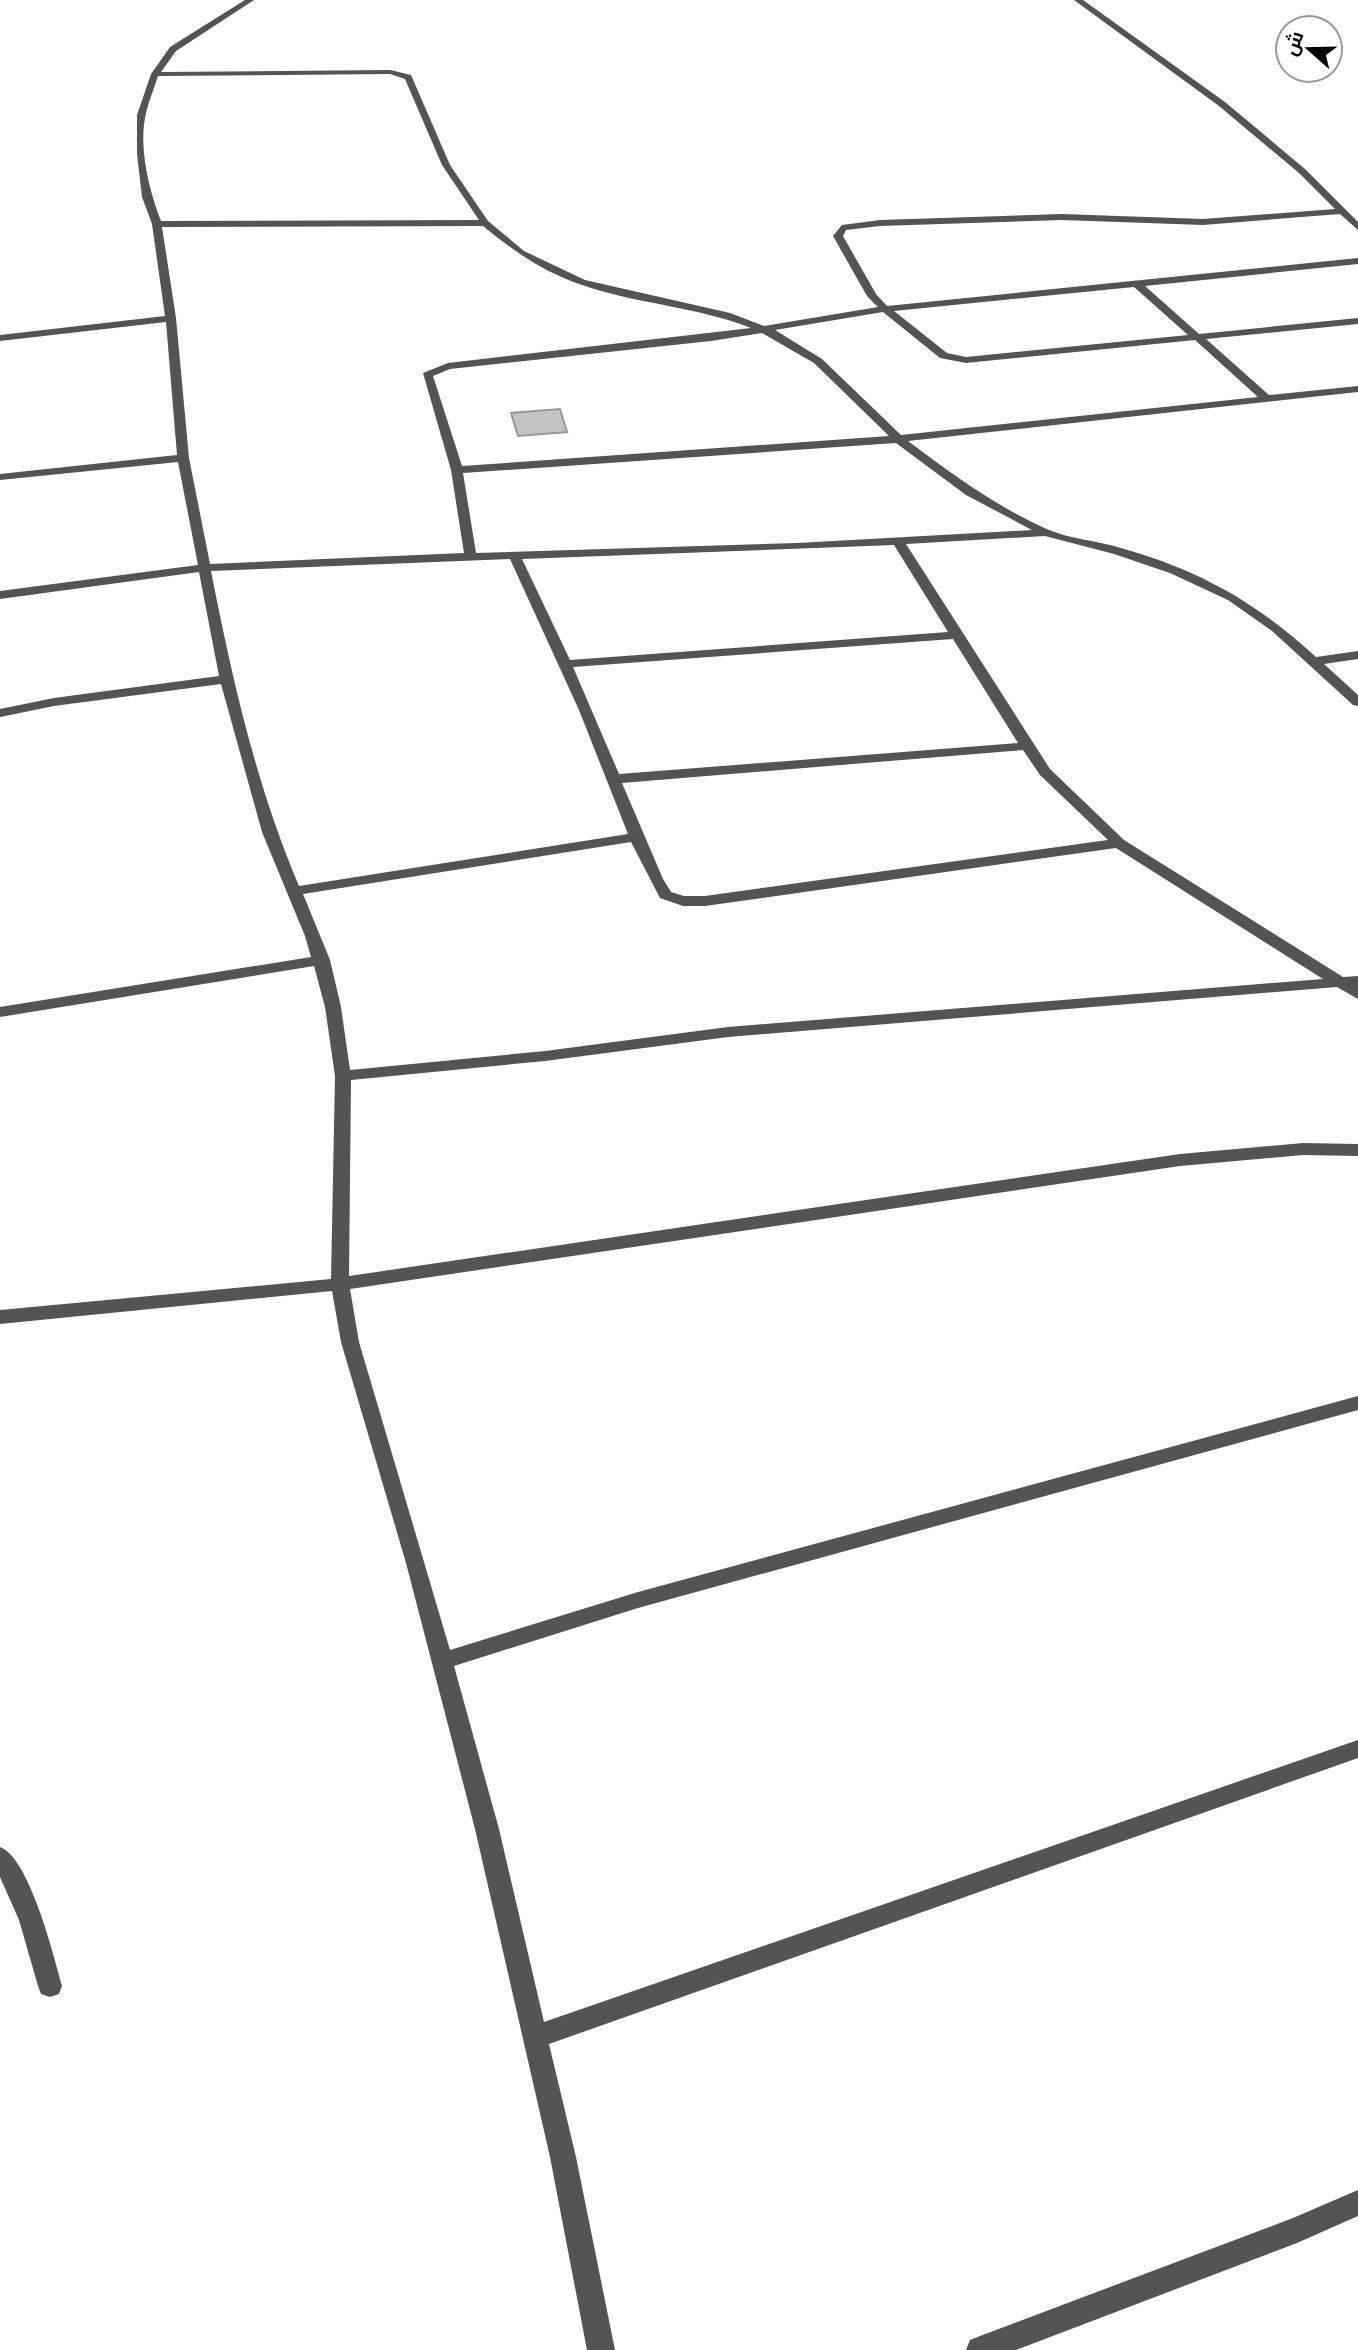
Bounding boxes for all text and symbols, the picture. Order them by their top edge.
north arrow [1274,14,1344,84]
text: ش [1279,28,1308,59]

